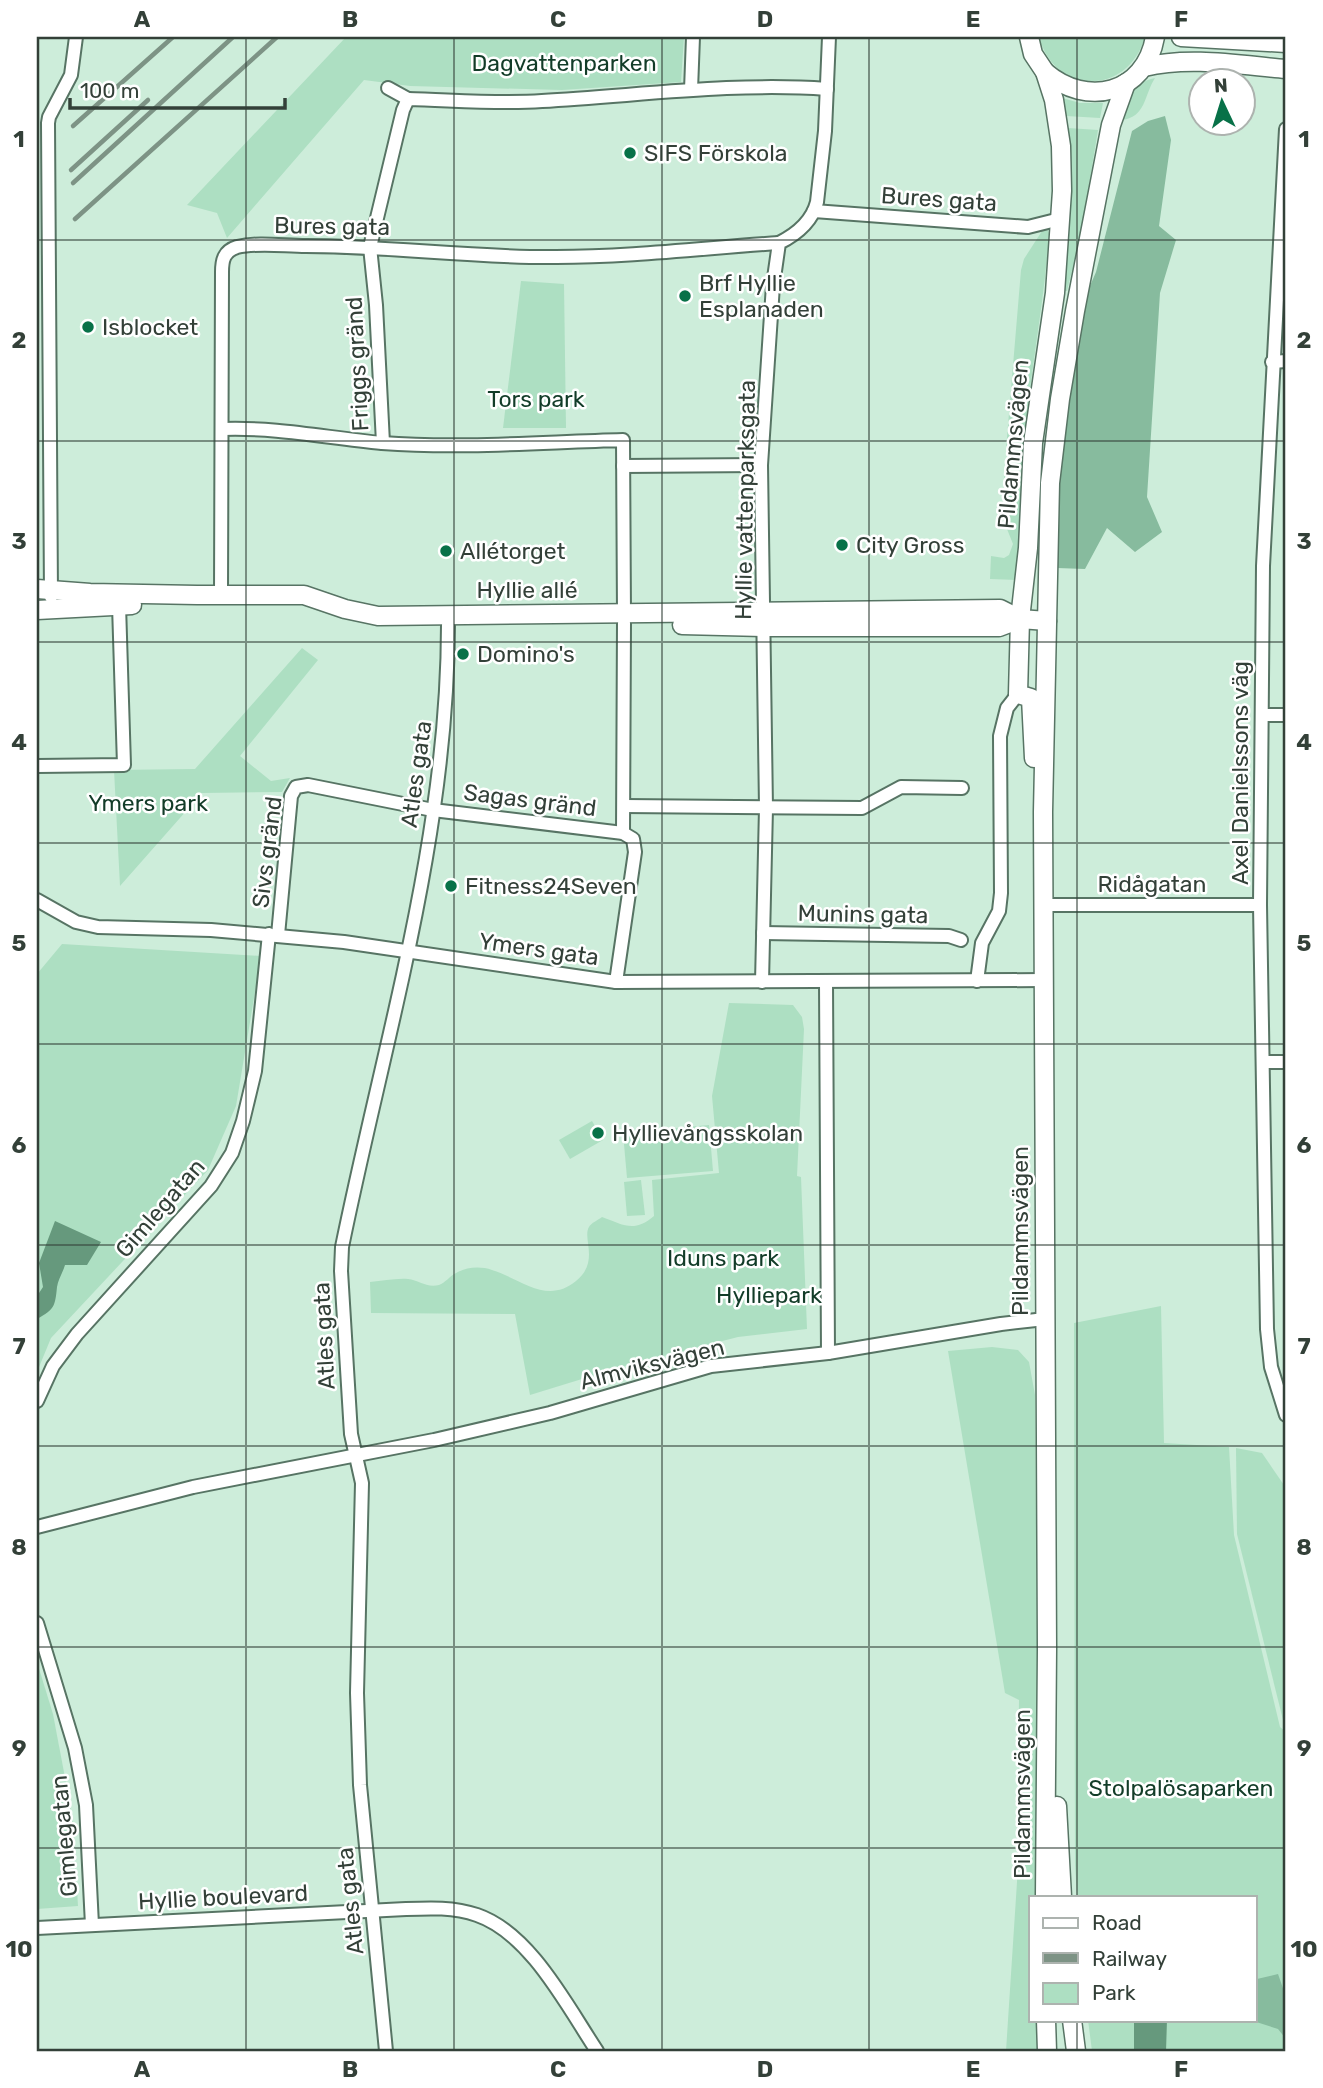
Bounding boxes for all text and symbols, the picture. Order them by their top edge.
text: A [134,5,151,33]
text: B [342,5,358,33]
text: C [550,5,566,33]
text: D [757,5,773,33]
text: E [966,5,980,33]
text: F [1174,5,1188,33]
park label: Dagvattenparken [471,49,657,77]
scale bar [70,66,285,110]
north arrow [1186,66,1256,136]
text: N [1213,74,1228,97]
text: 100 m [80,78,139,103]
text: 1 [13,125,25,153]
text: 1 [1298,125,1310,153]
place label: SIFS Förskola [644,139,787,167]
marker: SIFS Förskola [622,145,638,161]
street label: Bures gata [880,181,998,217]
street label: Bures gata [274,211,390,241]
place label: Brf Hyllie Esplanaden [699,269,824,323]
marker: Brf Hyllie Esplanaden [677,288,693,304]
street label: Friggs gränd [339,296,375,432]
place label: Isblocket [102,313,198,341]
marker: Isblocket [80,319,96,335]
text: 2 [12,326,26,354]
text: 2 [1297,326,1311,354]
street label: Pildammsvägen [992,358,1034,530]
street label: Hyllie vattenparksgata [729,380,761,620]
park label: Tors park [487,385,585,413]
text: 3 [11,527,27,555]
text: 3 [1296,527,1312,555]
place label: City Gross [856,531,964,559]
place label: Allétorget [460,537,566,565]
marker: City Gross [834,537,850,553]
marker: Allétorget [438,543,454,559]
street label: Hyllie allé [476,576,578,604]
place label: Domino's [477,640,575,668]
marker: Domino's [455,646,471,662]
street label: Axel Danielssons väg [1226,661,1254,885]
street label: Atles gata [395,719,437,829]
text: 4 [11,728,27,756]
text: 4 [1296,728,1312,756]
street label: Sagas gränd [462,778,598,822]
park label: Ymers park [88,789,208,817]
street label: Sivs gränd [246,795,288,909]
street label: Ridågatan [1098,870,1206,898]
place label: Fitness24Seven [465,872,637,900]
marker: Fitness24Seven [443,878,459,894]
street label: Munins gata [797,899,929,929]
street label: Ymers gata [477,927,601,971]
text: 5 [12,929,27,957]
text: 5 [1297,929,1312,957]
place label: Hyllievångsskolan [612,1119,803,1147]
marker: Hyllievångsskolan [590,1125,606,1141]
text: 6 [12,1131,27,1159]
text: 6 [1297,1131,1312,1159]
street label: Pildammsvägen [1006,1146,1034,1316]
street label: Gimlegatan [109,1153,211,1263]
park label: Iduns park [667,1244,779,1272]
park label: Hylliepark [716,1281,822,1309]
street label: Atles gata [307,1282,341,1390]
text: 7 [12,1332,26,1360]
text: 7 [1297,1332,1311,1360]
street label: Almviksvägen [577,1333,727,1395]
text: 8 [11,1533,27,1561]
text: 8 [1296,1533,1312,1561]
street label: Pildammsvägen [1008,1709,1036,1879]
text: 9 [12,1734,26,1762]
text: 9 [1297,1734,1311,1762]
street label: Gimlegatan [45,1774,83,1898]
park label: Stolpalösaparken [1089,1774,1273,1802]
street label: Atles gata [330,1846,370,1956]
street label: Hyllie boulevard [137,1879,309,1915]
legend [1029,1896,1256,2022]
text: Road [1092,1910,1142,1935]
text: 10 [5,1935,33,1963]
text: 10 [1290,1935,1318,1963]
text: Railway [1092,1946,1167,1971]
text: Park [1092,1980,1136,2005]
text: A [134,2055,151,2083]
text: B [342,2055,358,2083]
text: C [550,2055,566,2083]
text: D [757,2055,773,2083]
text: E [966,2055,980,2083]
text: F [1174,2055,1188,2083]

